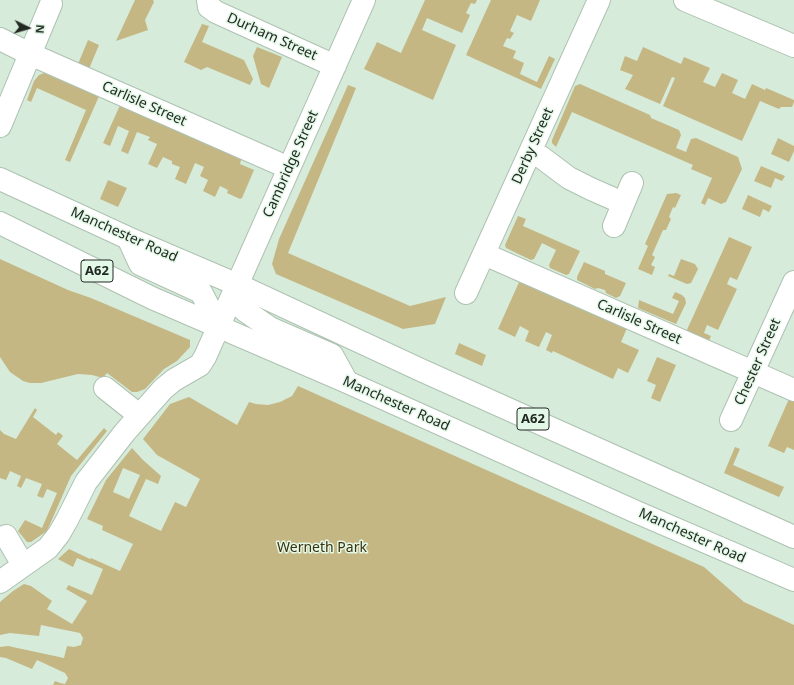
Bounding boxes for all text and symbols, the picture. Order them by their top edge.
north arrow [8,8,48,48]
street label: Durham Street [224,10,320,64]
text: N [33,24,48,34]
street label: Carlisle Street [99,78,189,130]
street label: Derby Street [509,105,557,187]
street label: Cambridge Street [260,108,322,220]
street label: Manchester Road [68,204,180,266]
road number: A62 [81,260,113,282]
street label: Carlisle Street [594,296,684,348]
street label: Chester Street [731,316,785,408]
street label: Manchester Road [340,373,452,435]
road number: A62 [517,408,549,430]
street label: Manchester Road [636,505,748,567]
park label: Werneth Park [277,540,367,556]

